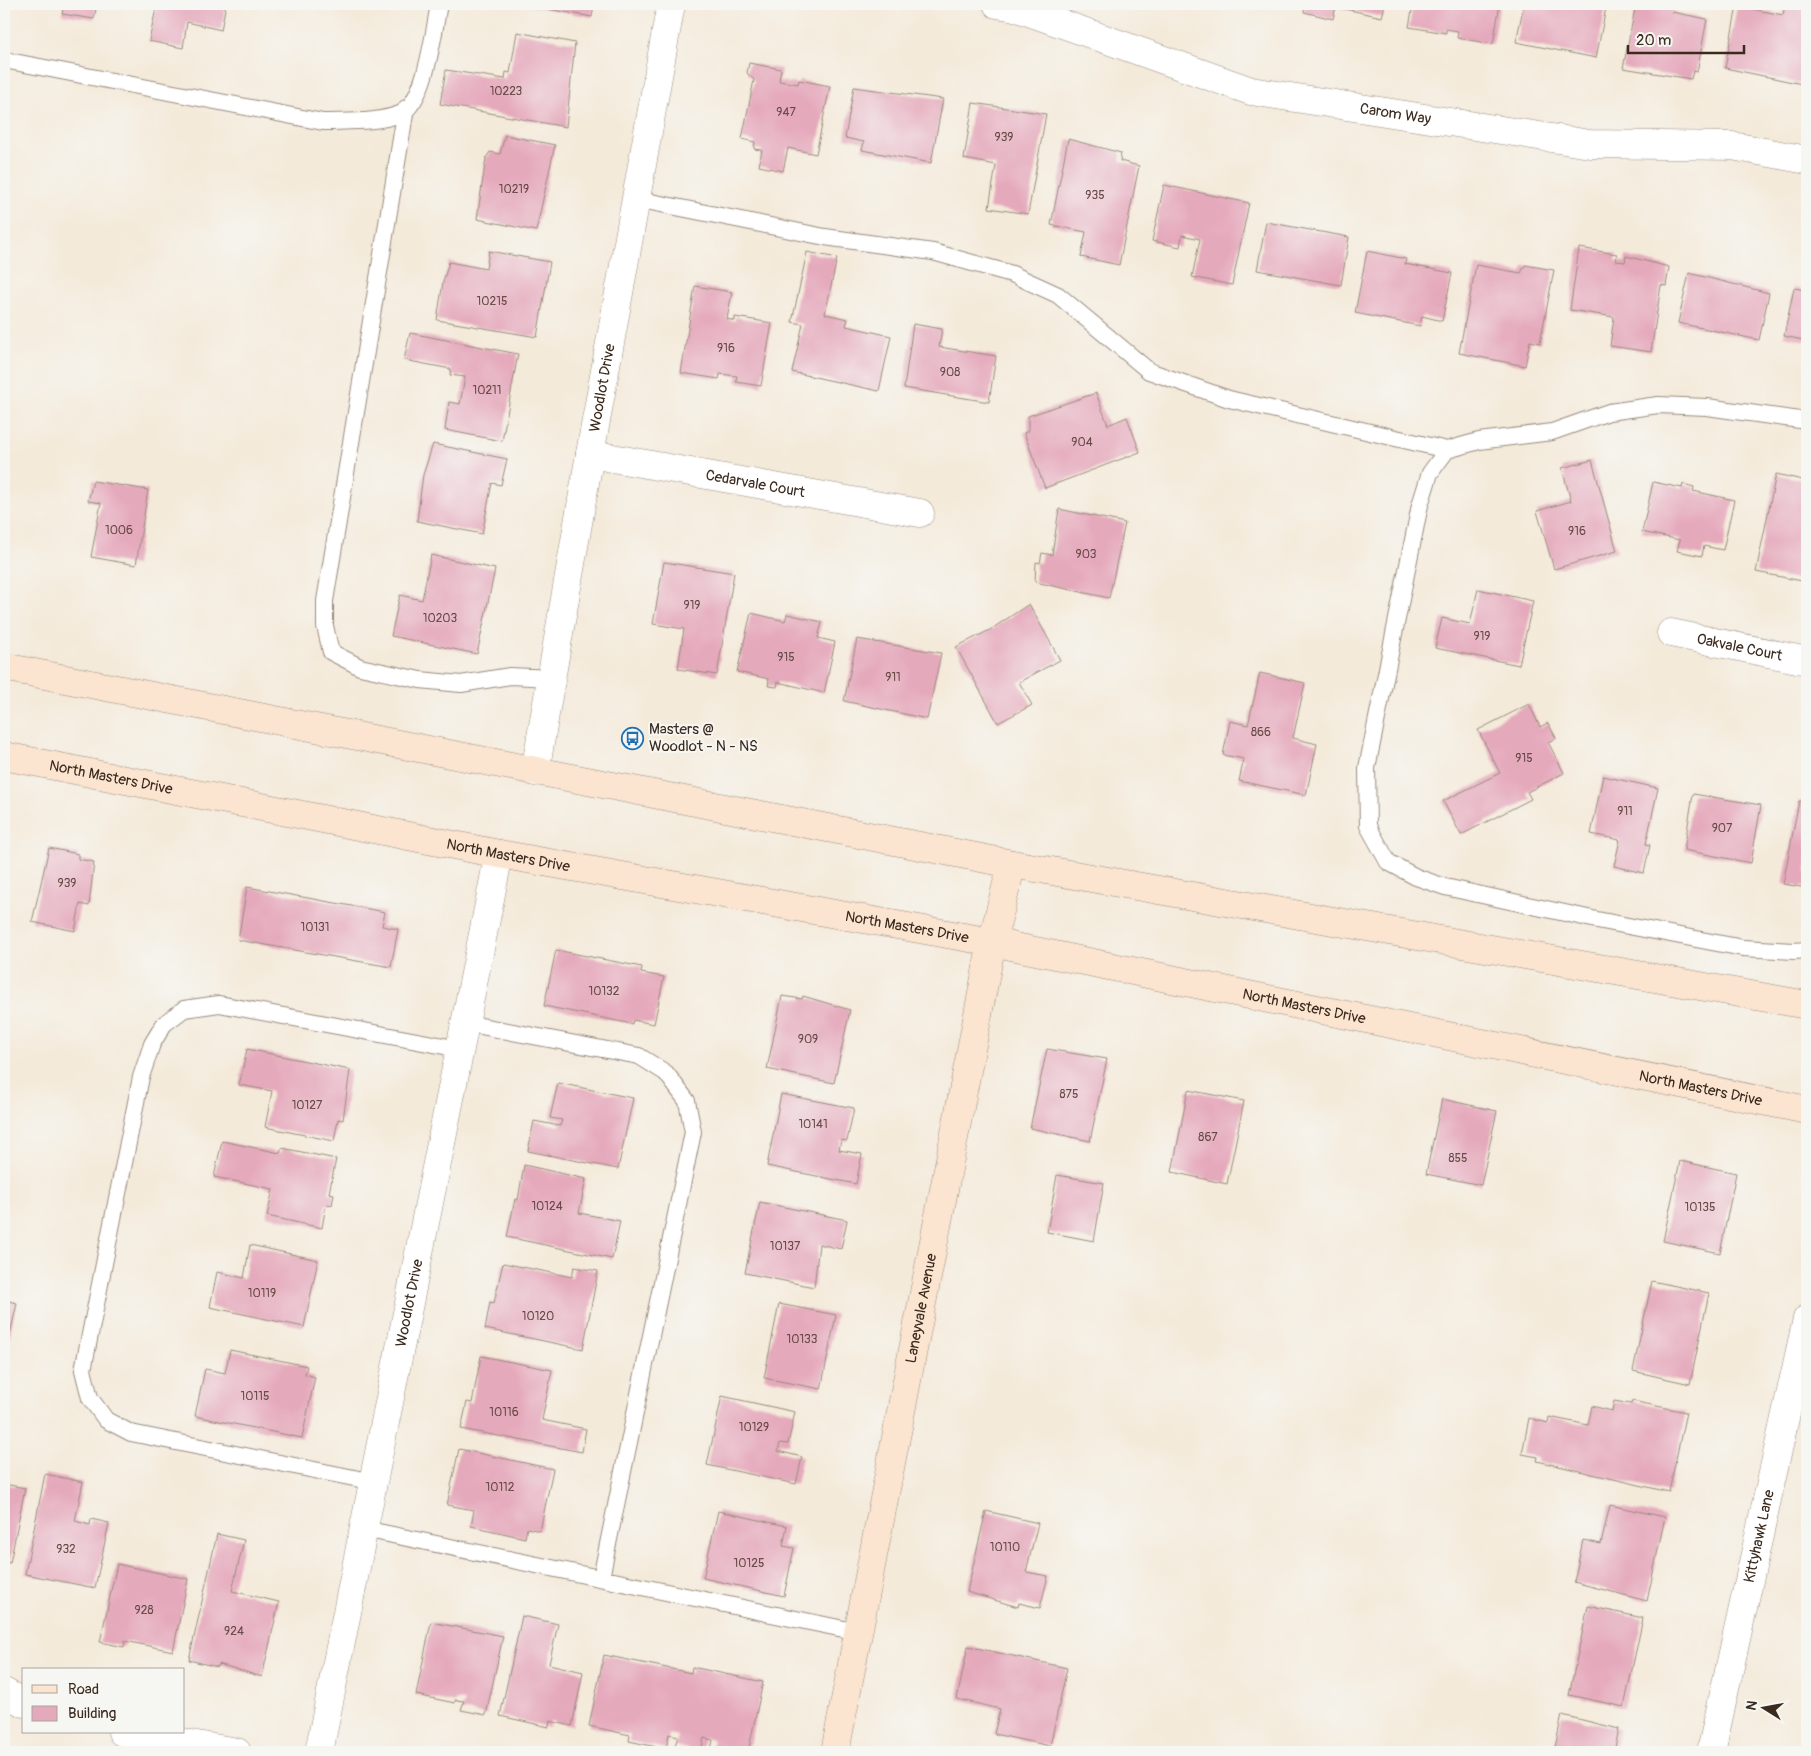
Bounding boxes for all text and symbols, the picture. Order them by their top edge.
scale bar [1628,22,1745,54]
text: 20 m [1636,31,1671,50]
house number: 10223 [490,84,523,99]
street label: Carom Way [1359,99,1433,129]
house number: 947 [776,105,796,120]
house number: 939 [994,130,1014,145]
house number: 10219 [499,182,529,197]
house number: 935 [1085,188,1105,203]
house number: 10215 [477,294,507,309]
house number: 916 [717,341,735,356]
street label: Woodlot Drive [585,342,619,433]
house number: 908 [940,365,960,380]
house number: 10211 [473,383,501,398]
house number: 904 [1071,435,1093,450]
street label: Cedarvale Court [704,465,808,502]
house number: 1006 [105,523,133,538]
house number: 916 [1568,524,1586,539]
house number: 903 [1075,547,1097,562]
house number: 919 [683,598,701,613]
house number: 10203 [423,611,458,626]
house number: 919 [1473,629,1491,644]
street label: Oakvale Court [1695,629,1785,665]
house number: 915 [777,650,795,665]
house number: 911 [885,670,901,685]
place label: Masters @ Woodlot - N - NS [649,720,758,756]
house number: 866 [1251,725,1271,740]
bus stop icon: Masters @ Woodlot - N - NS [621,726,645,750]
house number: 915 [1515,751,1533,766]
street label: North Masters Drive [48,756,175,799]
house number: 911 [1617,804,1633,819]
house number: 907 [1712,821,1733,836]
street label: North Masters Drive [445,834,572,876]
house number: 939 [57,876,77,891]
street label: North Masters Drive [844,906,971,947]
house number: 10131 [301,920,329,935]
house number: 10132 [589,984,620,999]
street label: North Masters Drive [1241,984,1368,1028]
house number: 909 [798,1032,818,1047]
street label: North Masters Drive [1637,1066,1765,1110]
house number: 875 [1060,1087,1078,1102]
house number: 10127 [292,1098,323,1113]
house number: 10141 [798,1117,828,1132]
house number: 867 [1198,1130,1218,1145]
house number: 855 [1448,1151,1468,1166]
house number: 10124 [531,1199,563,1214]
house number: 10135 [1685,1200,1715,1215]
house number: 10137 [770,1239,801,1254]
street label: Laneyvale Avenue [901,1251,941,1365]
street label: Woodlot Drive [391,1257,427,1349]
house number: 10119 [248,1286,276,1301]
house number: 10120 [522,1309,554,1324]
house number: 10133 [787,1332,818,1347]
house number: 10115 [241,1389,269,1404]
house number: 10116 [489,1405,519,1420]
house number: 10129 [739,1420,769,1435]
house number: 10112 [486,1480,515,1495]
street label: Kittyhawk Lane [1739,1487,1779,1585]
house number: 10110 [990,1540,1020,1555]
house number: 932 [56,1542,76,1557]
house number: 10125 [734,1556,764,1571]
house number: 928 [135,1603,153,1618]
house number: 924 [224,1624,244,1639]
legend [22,1668,185,1734]
text: Road [68,1680,99,1699]
north arrow [1738,1684,1788,1734]
text: N [1742,1699,1761,1712]
text: Building [68,1704,116,1723]

